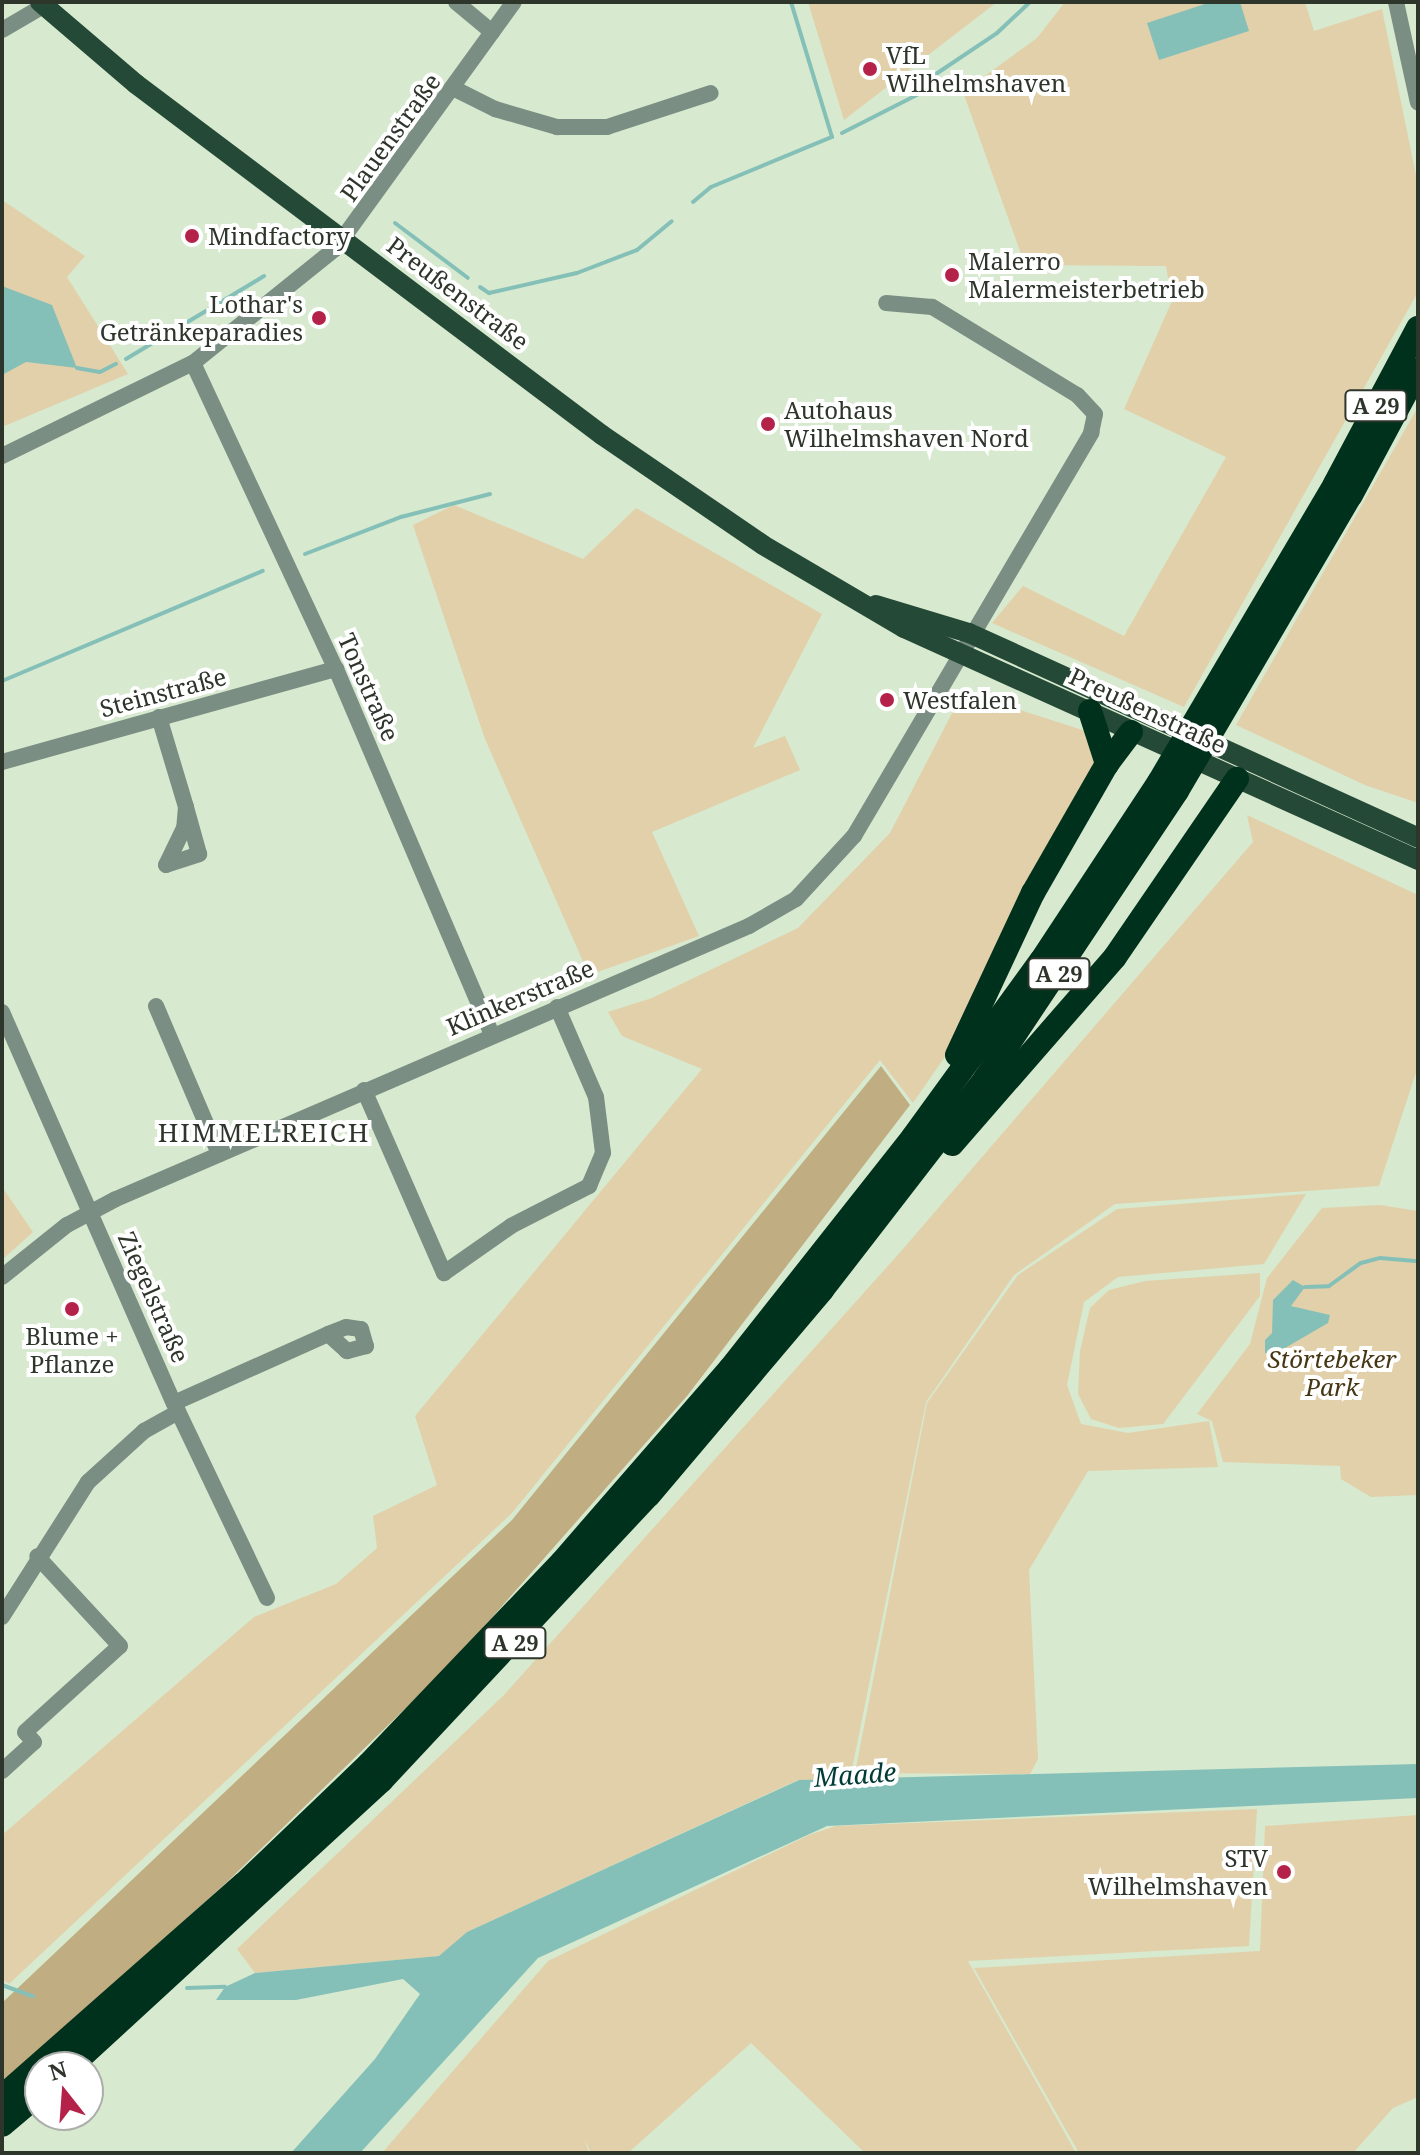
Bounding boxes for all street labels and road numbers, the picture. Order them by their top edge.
street label: Plauenstraße [334,67,446,207]
street label: Preußenstraße [382,230,534,356]
road number: A 29 [1344,388,1408,424]
street label: Tonstraße [332,629,406,745]
street label: Steinstraße [97,661,229,723]
street label: Preußenstraße [1065,661,1231,759]
street label: Klinkerstraße [442,953,598,1041]
road number: A 29 [1027,956,1091,992]
street label: Ziegelstraße [112,1227,196,1367]
road number: A 29 [483,1625,547,1661]

